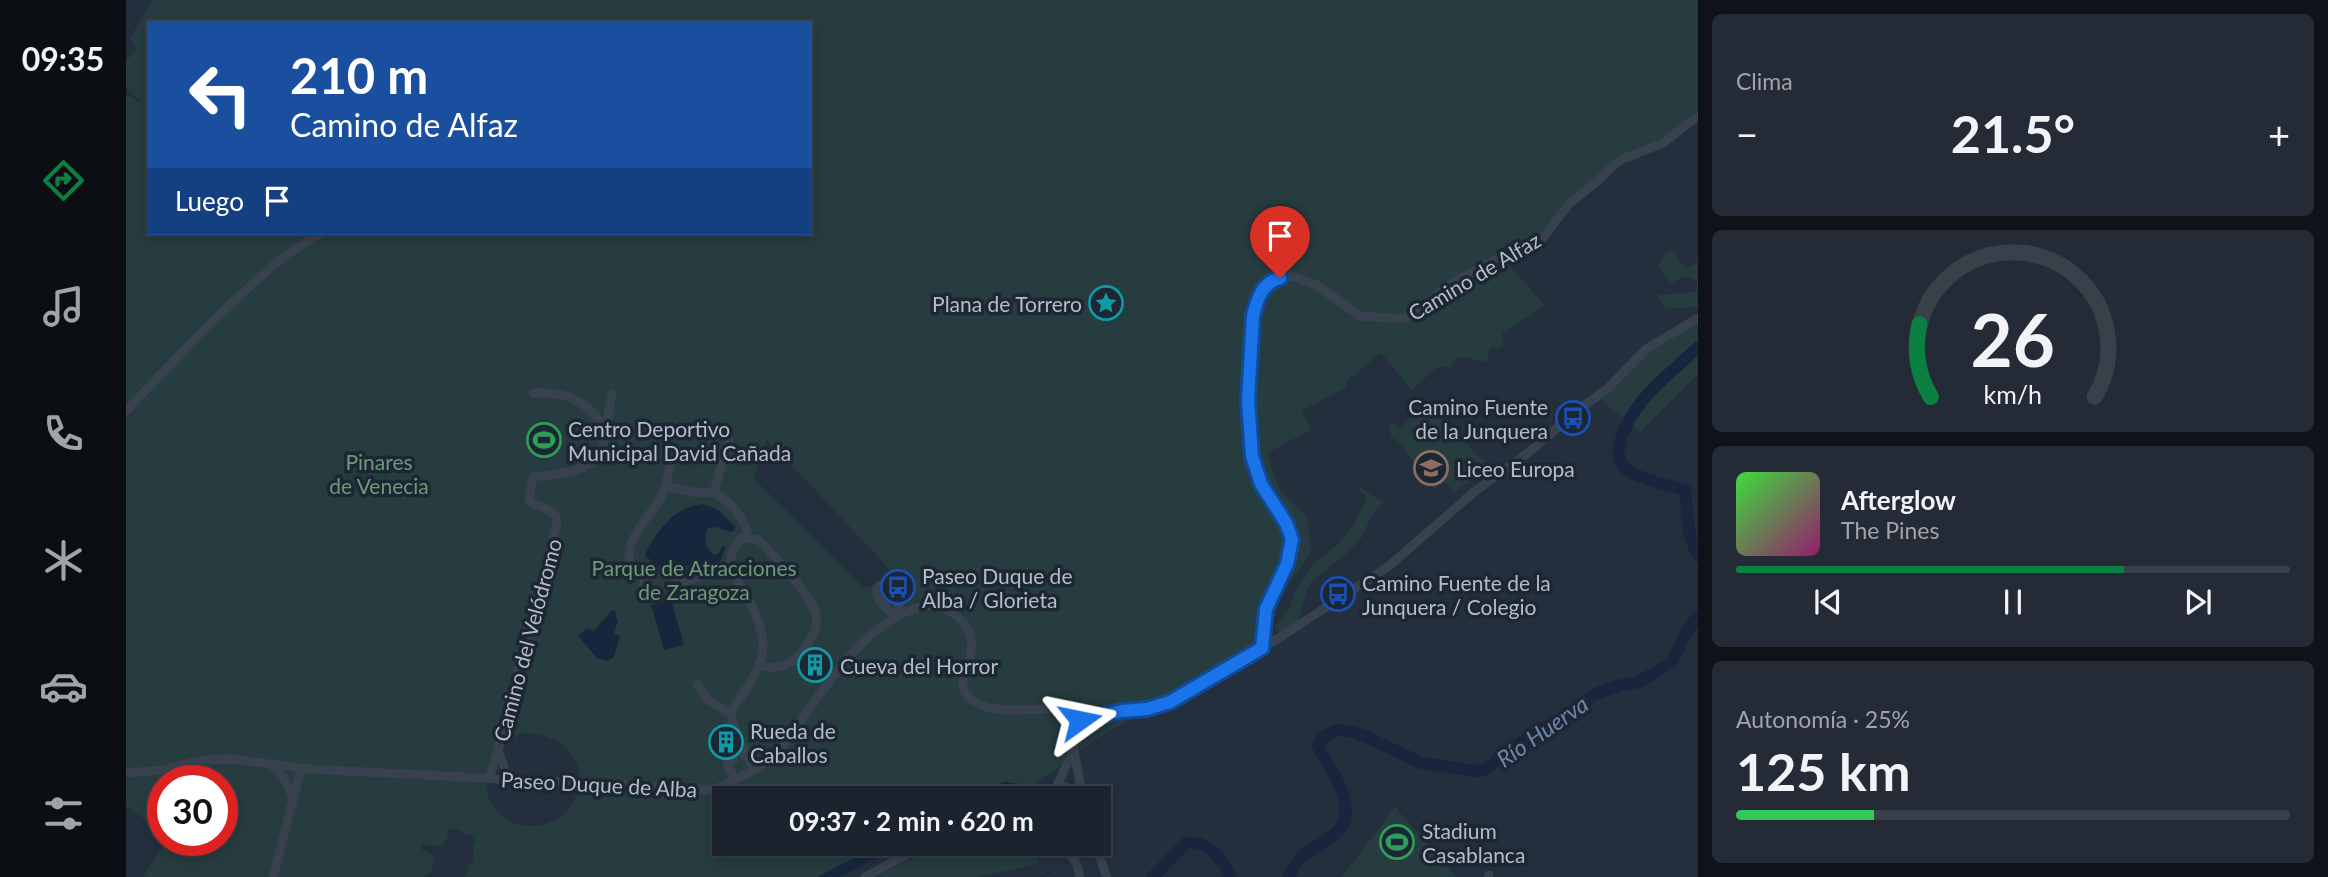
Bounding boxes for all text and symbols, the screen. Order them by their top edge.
text: 09:35 [22,39,104,78]
text: 210 m [290,46,428,104]
icon: left [175,49,266,140]
text: Clima [1736,67,1793,95]
text: 21.5° [1951,102,2075,164]
text: Camino de Alfaz [290,105,518,144]
text: − [1736,111,1758,157]
text: + [2268,111,2290,157]
icon: directions [39,156,88,205]
icon: arrive [258,182,296,220]
text: Luego [175,185,244,217]
pin [1250,206,1310,278]
icon: arrive [1261,217,1299,255]
street label: Camino de Alfaz [1403,227,1545,325]
icon: music [39,282,88,331]
place icon: Plana de Torrero [1087,284,1125,322]
place label: Plana de Torrero [932,291,1082,316]
text: 26 [1971,295,2055,383]
text: km/h [1984,378,2042,408]
place label: Camino Fuente de la Junquera [1408,394,1548,443]
bus stop icon: Camino Fuente de la Junquera [1554,399,1592,437]
icon: phone [39,409,88,458]
place label: Centro Deportivo Municipal David Cañada [568,416,791,465]
sports icon: Centro Deportivo Municipal David Cañada [525,421,563,459]
park label: Pinares de Venecia [329,449,429,498]
school or university icon: Liceo Europa [1412,449,1450,487]
place label: Liceo Europa [1456,456,1575,481]
text: Afterglow [1841,484,1956,516]
text: The Pines [1841,516,1939,544]
icon: climate [39,536,88,585]
street label: Camino del Velódromo [488,536,566,744]
park label: Parque de Atracciones de Zaragoza [591,555,797,604]
place label: Paseo Duque de Alba / Glorieta [922,563,1072,612]
bus stop icon: Paseo Duque de Alba / Glorieta [879,568,917,606]
place label: Camino Fuente de la Junquera / Colegio [1362,570,1551,619]
bus stop icon: Camino Fuente de la Junquera / Colegio [1319,575,1357,613]
icon: previous [1809,583,1847,621]
icon: pause [1994,583,2032,621]
icon: next [2179,583,2217,621]
building icon: Cueva del Horror [796,646,834,684]
place label: Cueva del Horror [840,653,998,678]
icon: car [39,662,88,711]
position arrow [1043,683,1117,757]
water label: Río Huerva [1491,689,1593,773]
text: Autonomía · 25% [1736,705,1910,733]
place label: Rueda de Caballos [750,718,836,767]
building icon: Rueda de Caballos [707,723,745,761]
text: 125 km [1736,740,1910,802]
speed limit sign: 30 [147,765,238,856]
street label: Paseo Duque de Alba [500,766,698,802]
icon: filters [39,789,88,838]
text: 09:37 · 2 min · 620 m [789,805,1034,837]
place label: Stadium Casablanca [1422,818,1525,867]
sports icon: Stadium Casablanca [1378,823,1416,861]

